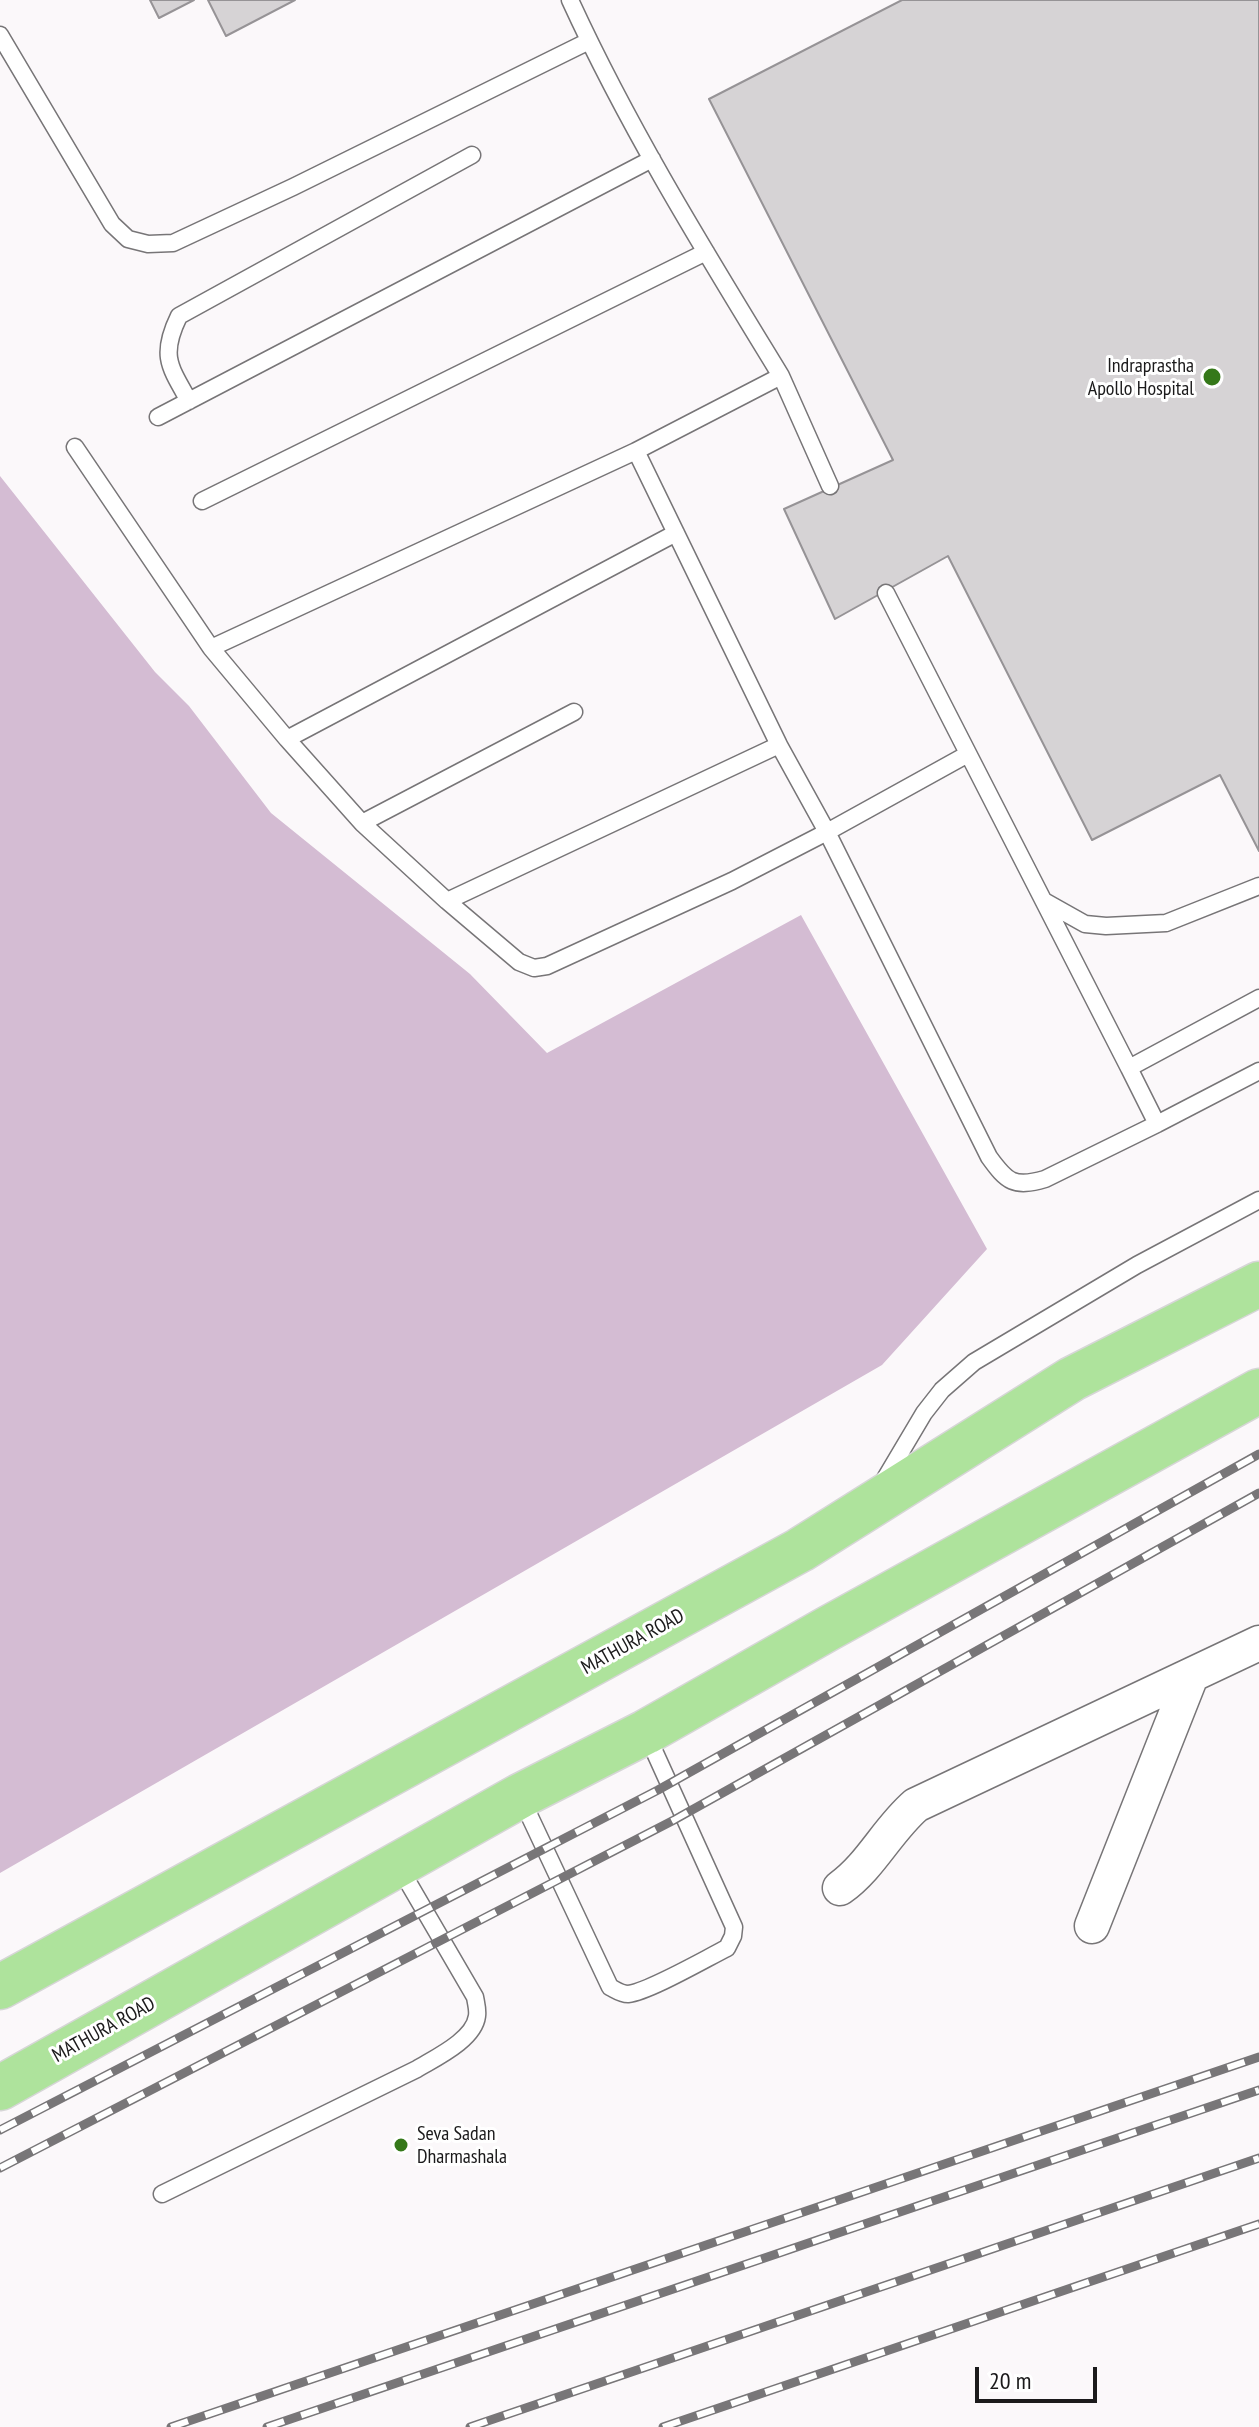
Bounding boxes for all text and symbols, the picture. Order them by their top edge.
place label: Indraprastha Apollo Hospital [1088,354,1194,401]
marker: Indraprastha Apollo Hospital [1201,366,1223,388]
street label: MATHURA ROAD [578,1604,688,1680]
street label: MATHURA ROAD [49,1992,159,2068]
place label: Seva Sadan Dharmashala [417,2122,507,2169]
marker: Seva Sadan Dharmashala [392,2136,410,2154]
scale bar [979,2351,1101,2401]
text: 20 m [989,2365,1031,2396]

